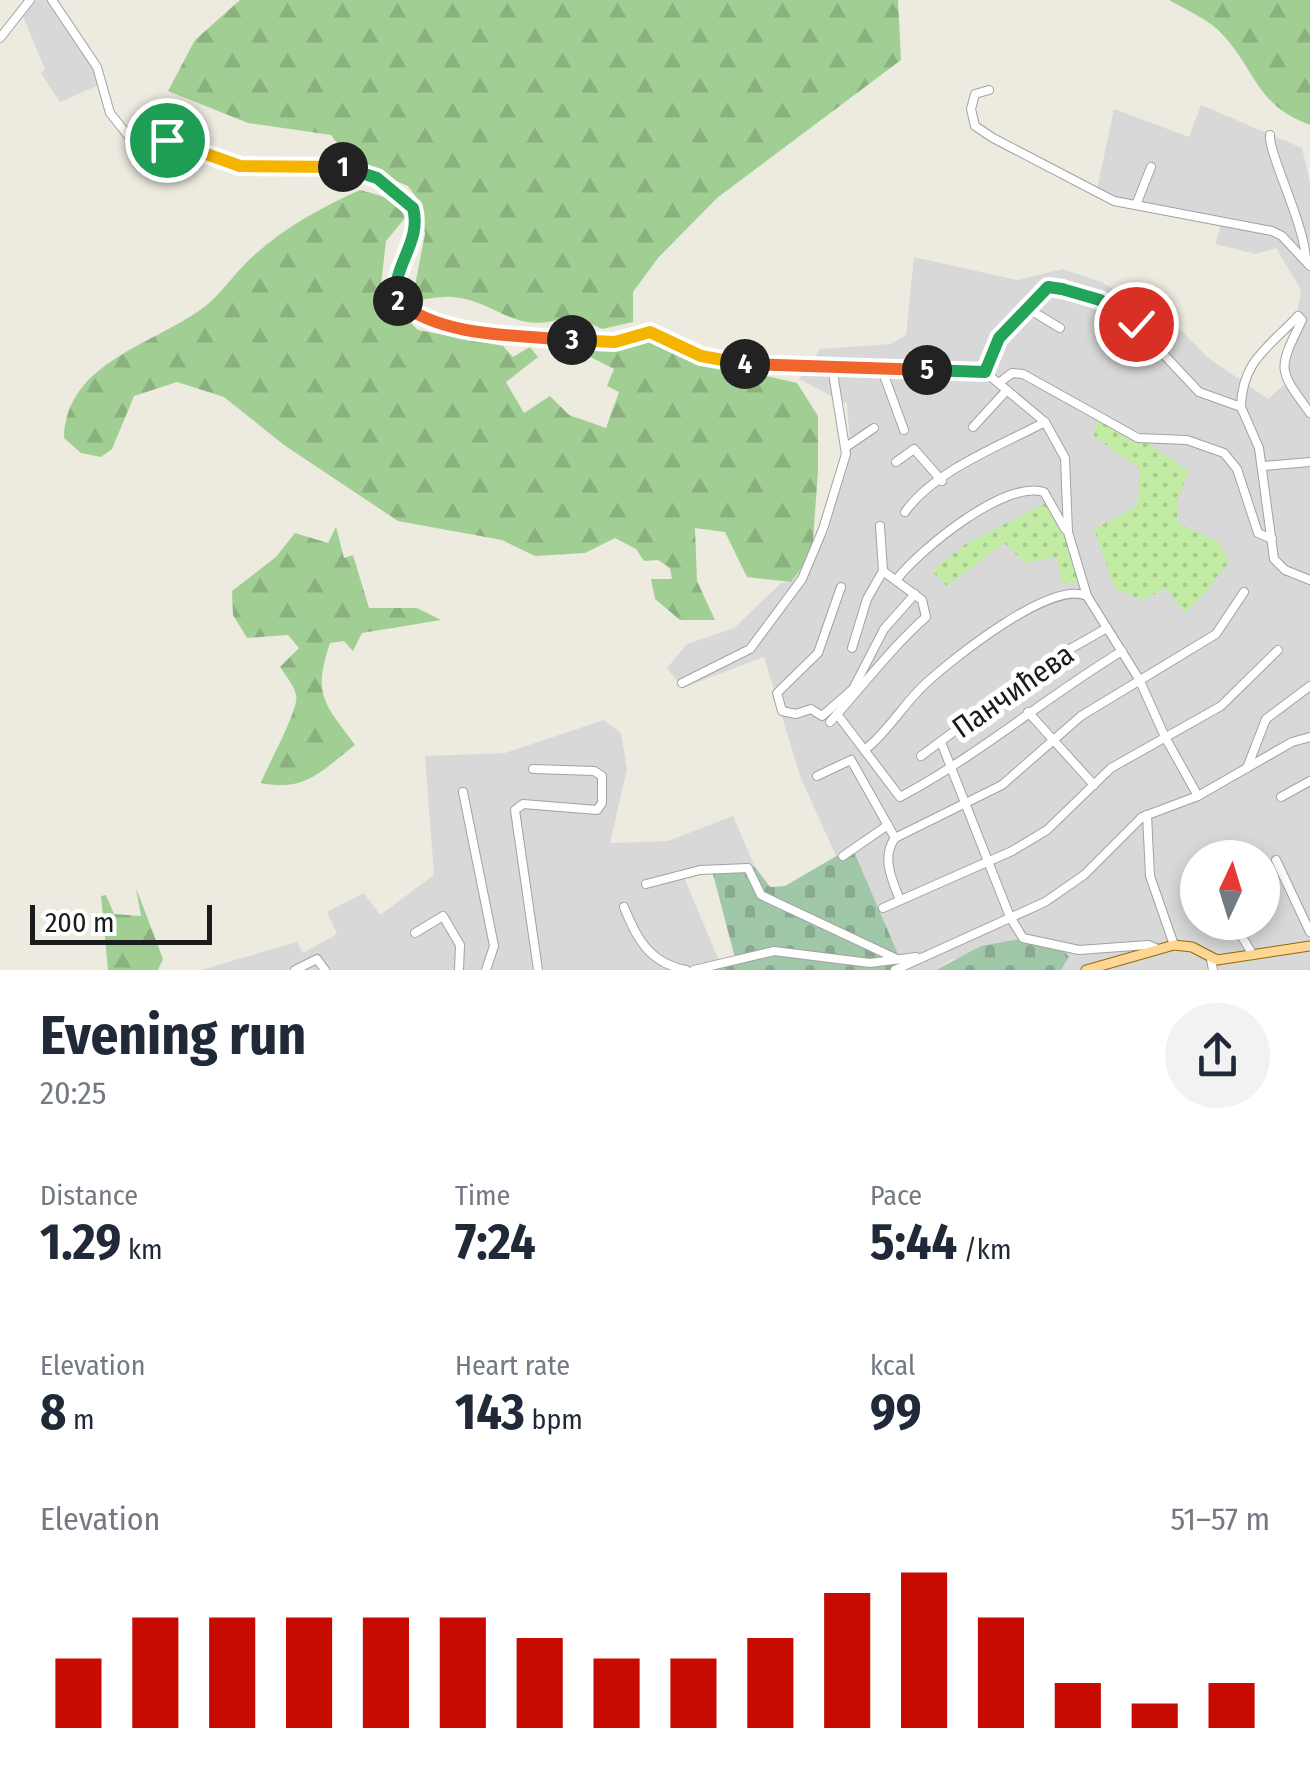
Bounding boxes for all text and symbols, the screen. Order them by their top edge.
pin [125,98,210,183]
icon: arrive [140,113,195,168]
pin: 1 [318,142,368,192]
text: 1 [337,150,349,183]
pin: 2 [373,276,423,326]
pin [1094,282,1179,367]
text: 2 [392,284,404,317]
icon: check [1109,297,1164,352]
pin: 3 [547,315,597,365]
text: 3 [565,323,579,356]
pin: 4 [720,339,770,389]
pin: 5 [902,345,952,395]
text: 4 [738,347,752,380]
text: 5 [920,353,934,386]
street label: Панчићева [945,636,1081,746]
north arrow [1180,840,1280,940]
map controls [1180,840,1280,940]
scale bar [30,900,212,944]
text: 200 m [45,906,115,939]
text: Evening run [40,1003,306,1069]
button: share [1165,1003,1270,1108]
text: 20:25 [40,1074,106,1112]
text: Distance [40,1179,138,1212]
text: Time [455,1179,510,1212]
text: Pace [870,1179,922,1212]
text: 1.29 [40,1212,121,1272]
text: 7:24 [455,1212,536,1272]
text: 5:44 [870,1212,957,1272]
text: km [121,1233,163,1266]
text: /km [957,1233,1011,1266]
text: Elevation [40,1349,145,1382]
text: Heart rate [455,1349,570,1382]
text: kcal [870,1349,915,1382]
text: 8 [40,1382,66,1442]
text: 143 [455,1382,525,1442]
text: 99 [870,1382,922,1442]
text: m [66,1403,95,1436]
text: bpm [525,1403,583,1436]
text: Elevation [40,1500,160,1538]
text: 51–57 m [1170,1500,1270,1538]

